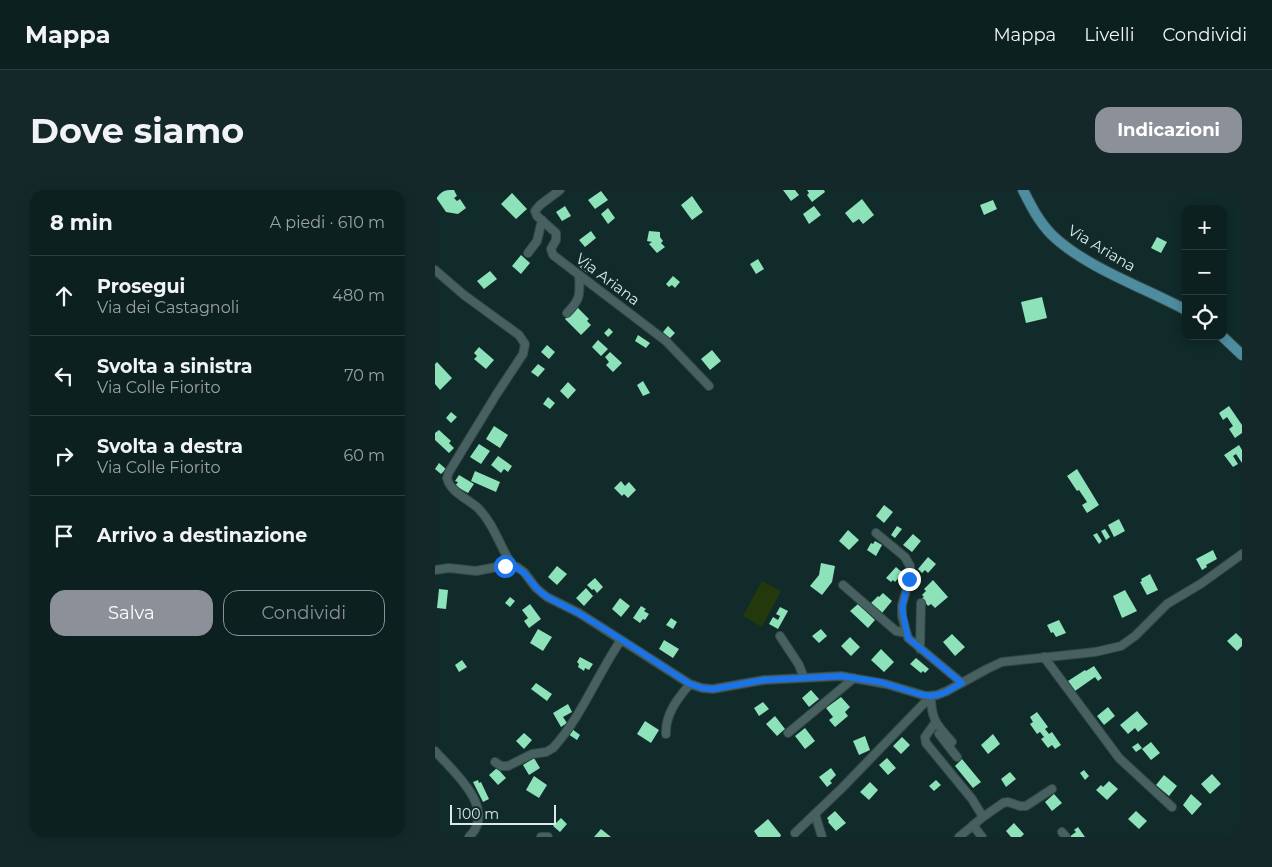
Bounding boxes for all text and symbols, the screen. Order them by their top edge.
text: Mappa [25,20,110,49]
text: Mappa [993,24,1056,46]
text: Livelli [1084,24,1135,46]
text: Condividi [1163,24,1247,46]
button: Indicazioni [1095,107,1242,153]
text: Dove siamo [30,109,244,152]
map controls [1182,205,1227,340]
button: + [1182,205,1227,250]
text: 8 min [50,210,113,235]
text: A piedi · 610 m [270,213,385,232]
street label: Via Ariana [1065,220,1139,276]
street label: Via Ariana [572,249,644,309]
button: − [1182,250,1227,295]
text: Prosegui [97,275,185,298]
icon: ahead [50,282,78,310]
text: 480 m [332,286,385,305]
button: locate [1182,295,1227,340]
text: Via dei Castagnoli [97,298,239,317]
text: Svolta a sinistra [97,355,252,378]
icon: left [50,362,78,390]
text: 70 m [344,366,385,385]
text: Via Colle Fiorito [97,378,220,397]
text: Svolta a destra [97,435,243,458]
icon: right [50,442,78,470]
text: 60 m [343,446,385,465]
text: Via Colle Fiorito [97,458,220,477]
icon: arrive [50,522,78,550]
text: Arrivo a destinazione [97,524,307,547]
route start [494,555,517,578]
route end [898,568,921,591]
button: Salva [50,590,213,636]
button: Condividi [223,590,385,636]
scale bar [450,802,556,825]
text: 100 m [457,805,499,823]

